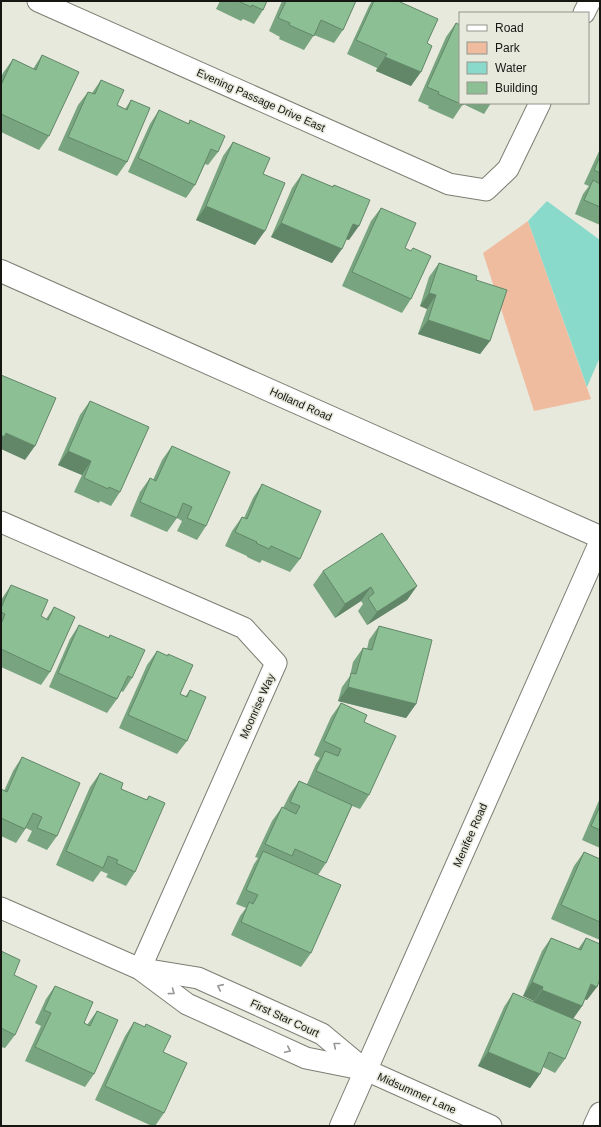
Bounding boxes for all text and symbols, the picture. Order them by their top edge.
legend [459,12,589,104]
text: Road [495,21,524,35]
text: Park [495,41,521,55]
text: Water [495,61,527,75]
street label: Evening Passage Drive East [195,66,327,134]
text: Building [495,81,538,95]
street label: Holland Road [268,385,334,423]
street label: Moonrise Way [237,671,277,740]
street label: Menifee Road [451,801,489,869]
one-way arrow [216,984,224,992]
one-way arrow [167,987,174,994]
street label: First Star Court [249,997,321,1039]
one-way arrow [333,1043,340,1050]
one-way arrow [283,1045,291,1053]
street label: Midsummer Lane [376,1070,458,1116]

